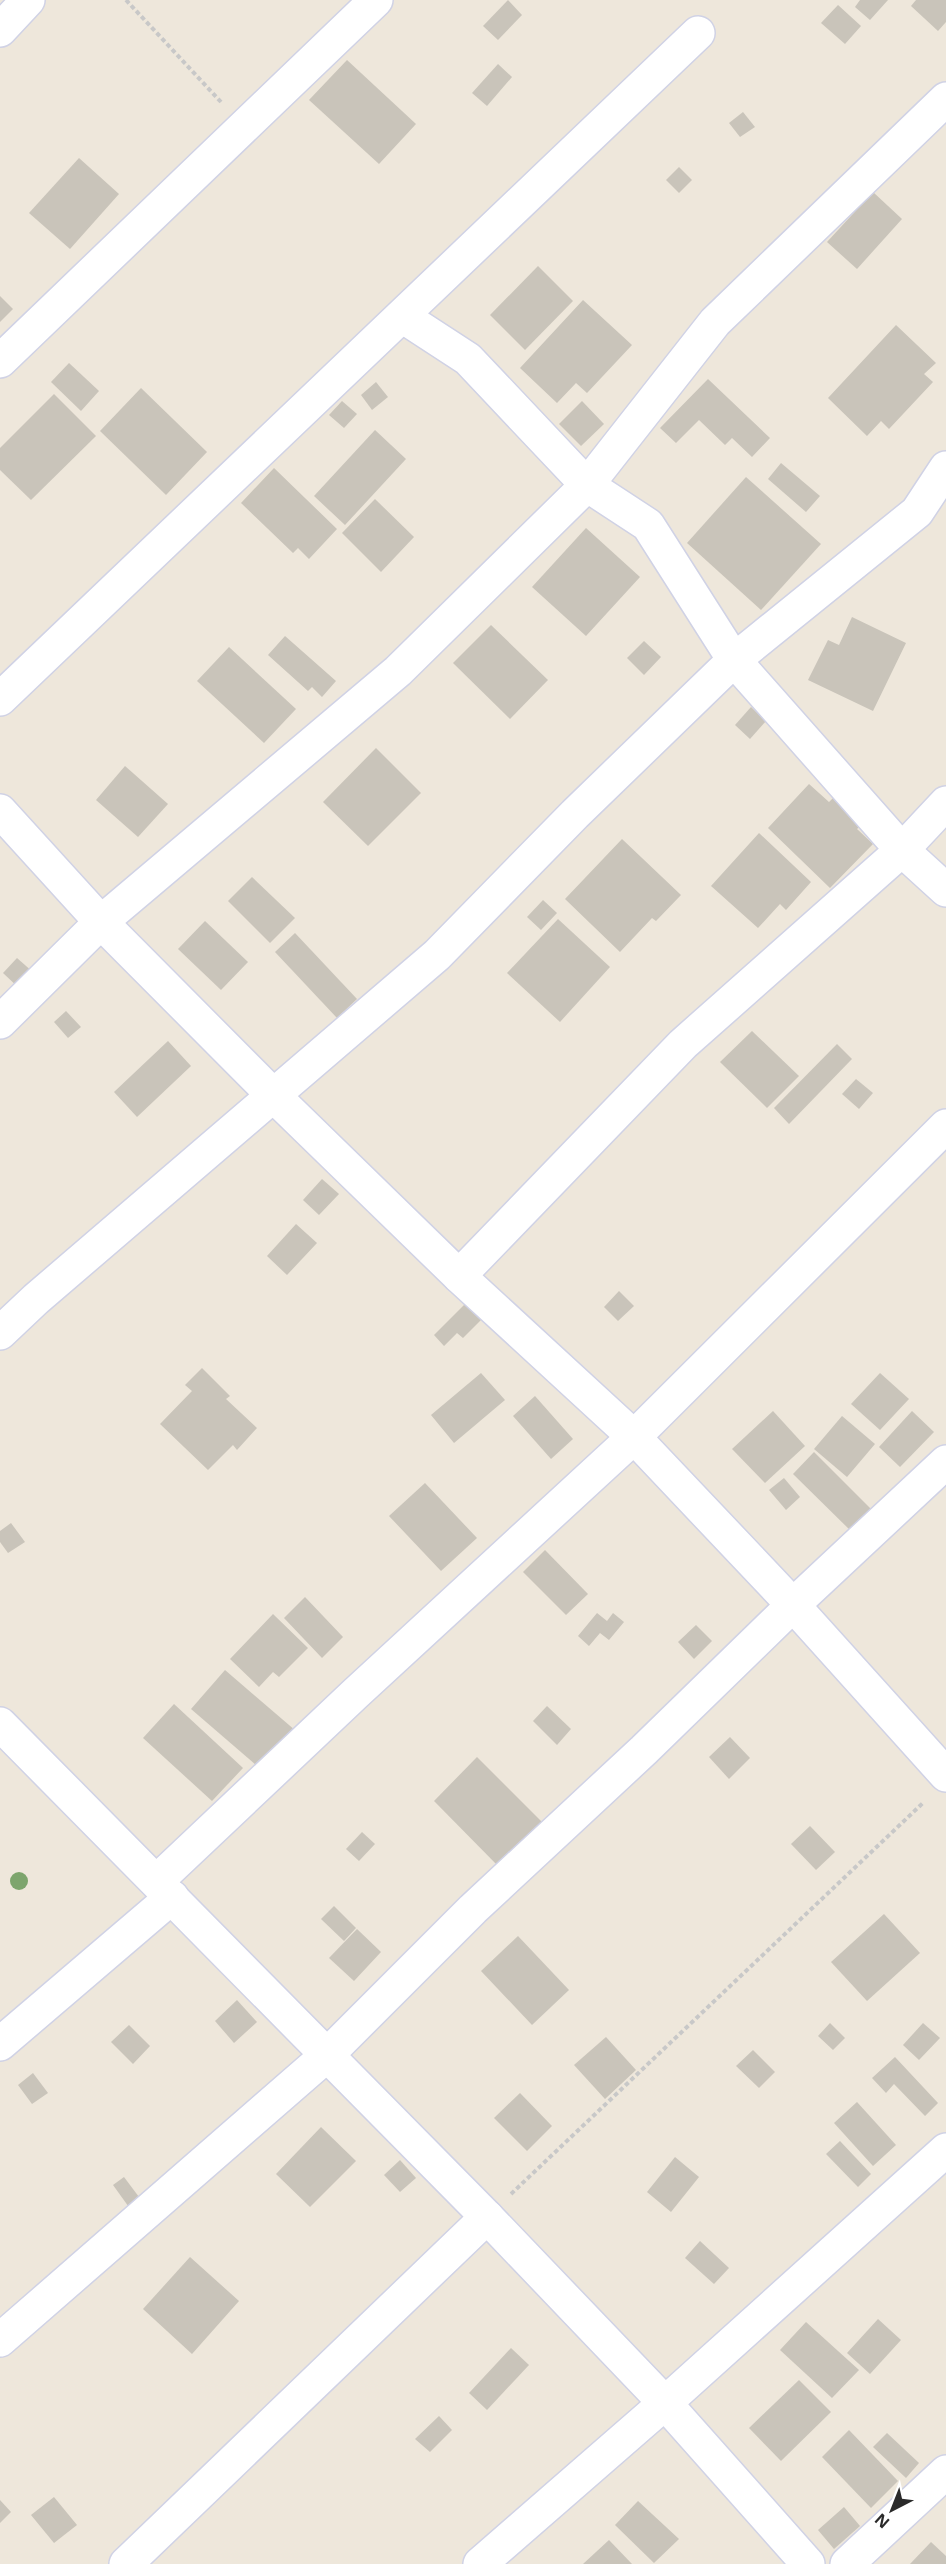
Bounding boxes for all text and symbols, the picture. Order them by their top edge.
north arrow [862,2480,922,2540]
text: N [870,2509,894,2534]

